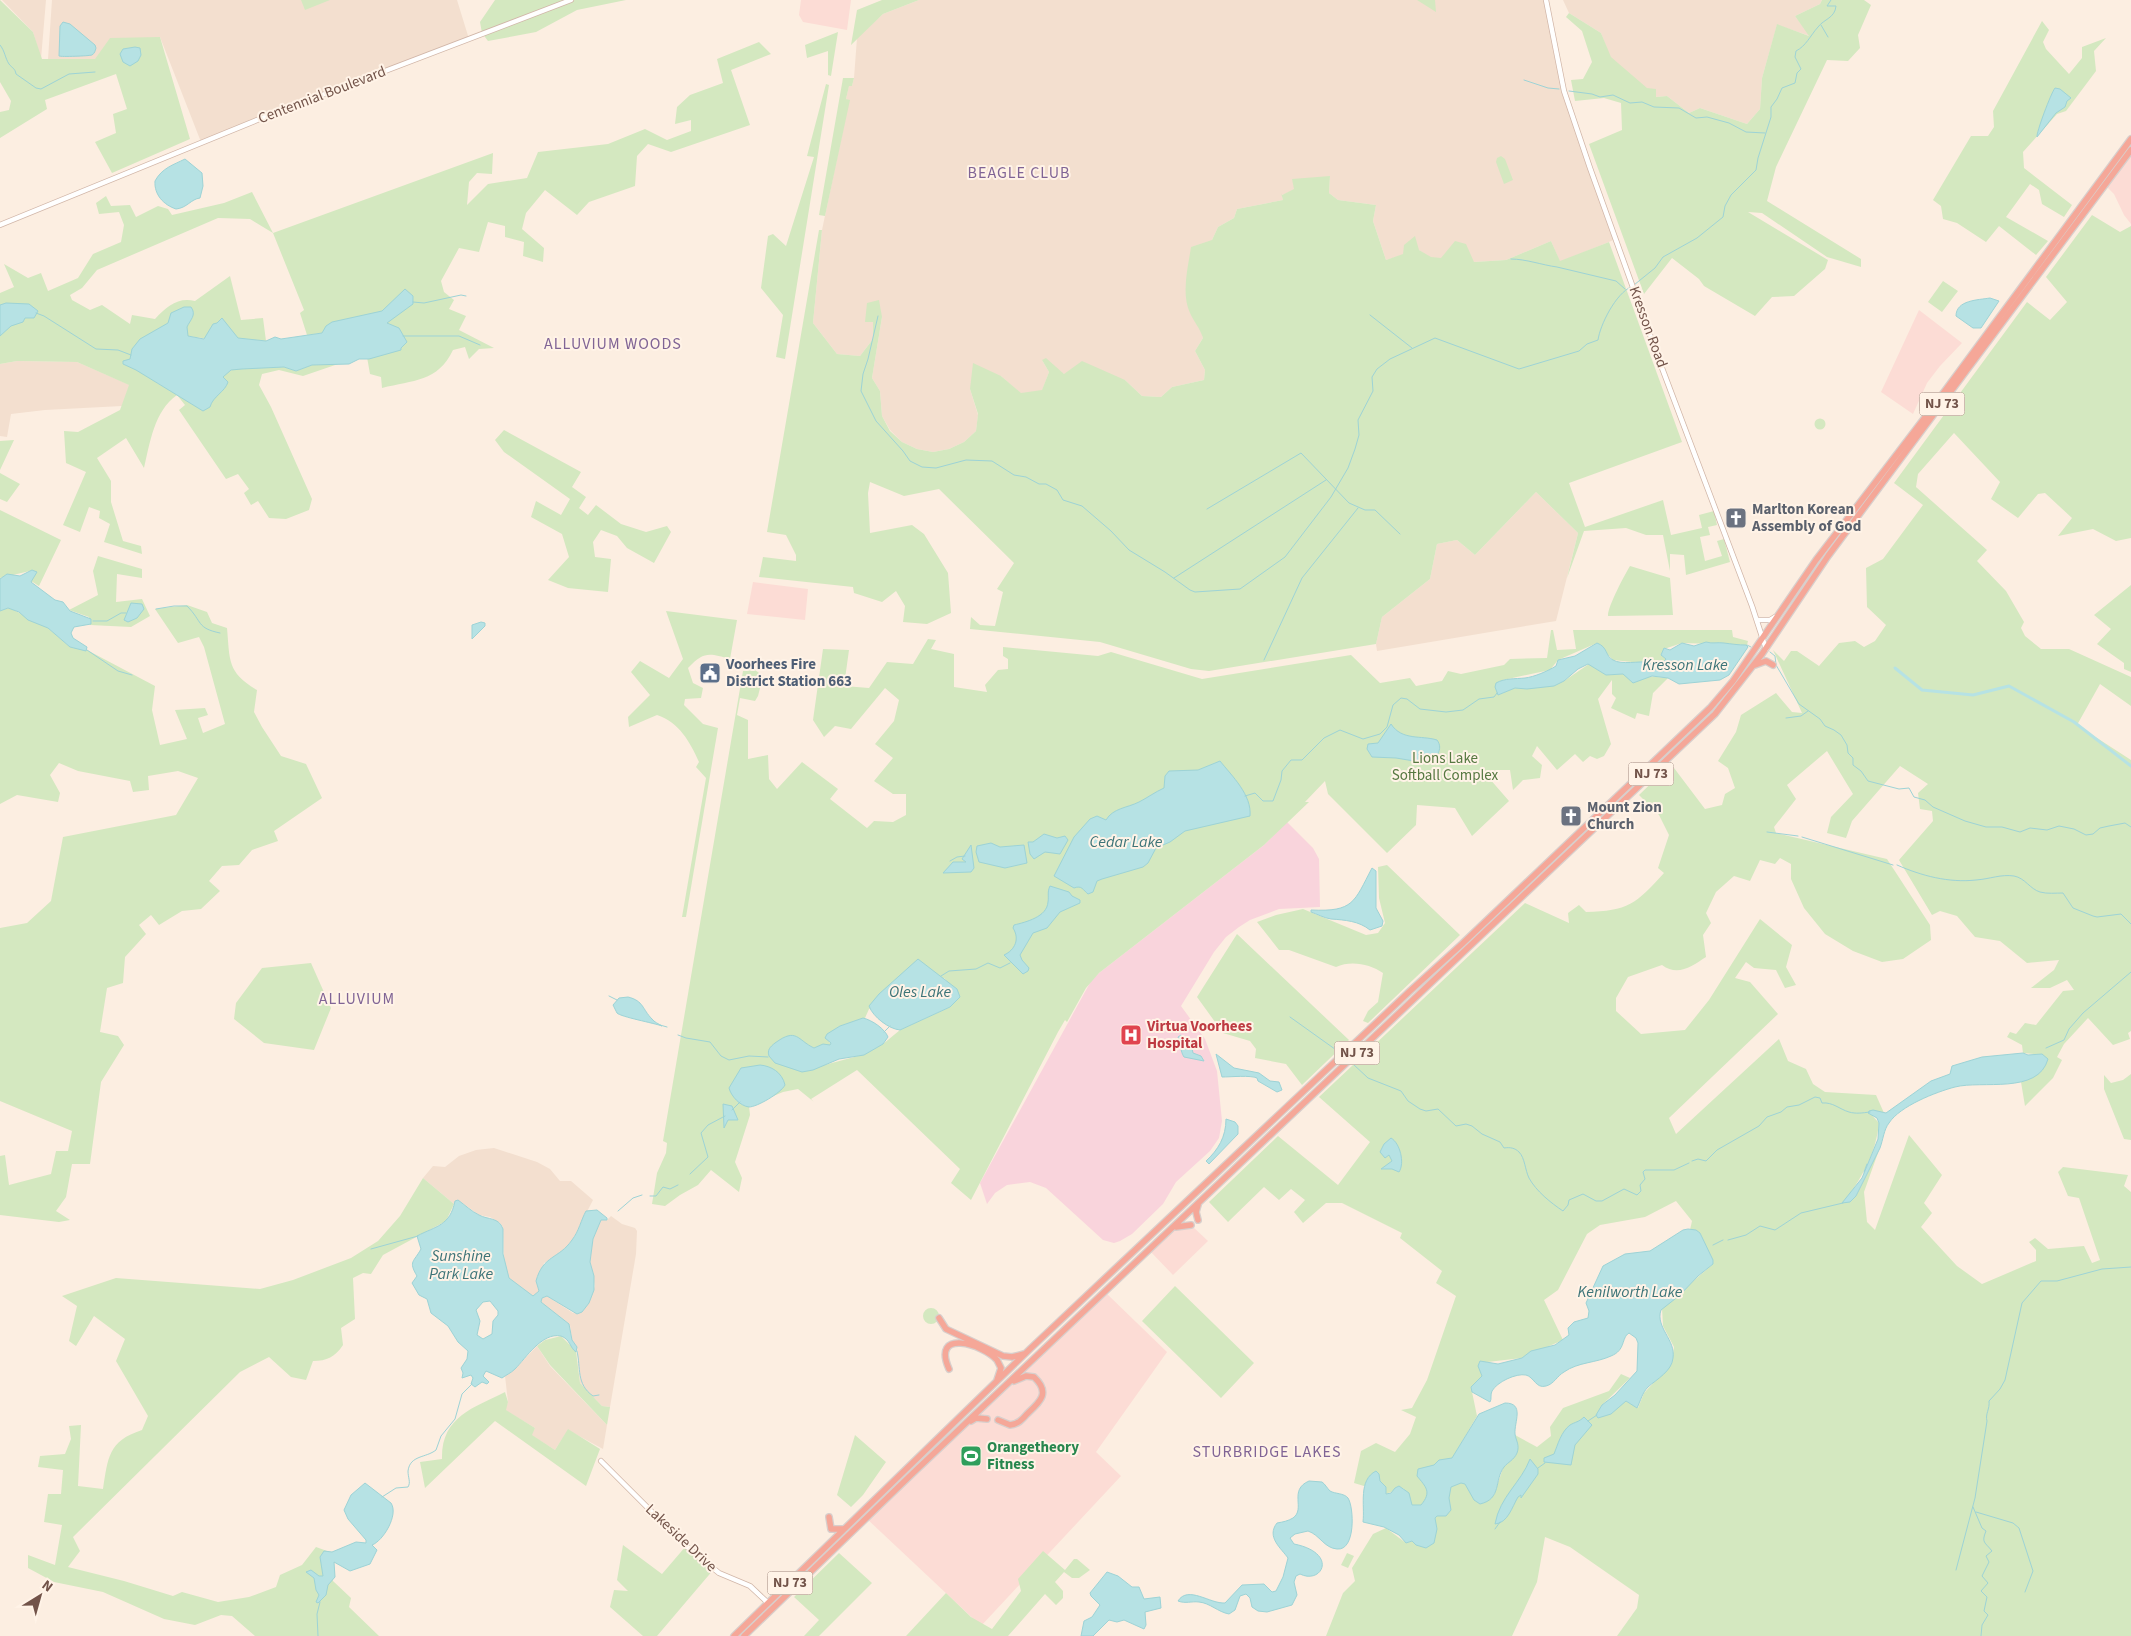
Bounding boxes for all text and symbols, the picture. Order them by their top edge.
street label: Centennial Boulevard [255,61,389,129]
district label: BEAGLE CLUB [968,162,1070,184]
street label: Kresson Road [1624,283,1672,371]
district label: ALLUVIUM WOODS [544,333,682,355]
road number: NJ 73 [1920,392,1964,416]
place label: Marlton Korean Assembly of God [1751,499,1861,537]
church icon: Marlton Korean Assembly of God [1724,506,1748,530]
place label: Voorhees Fire District Station 663 [725,654,852,692]
water label: Kresson Lake [1642,654,1728,676]
public building icon: Voorhees Fire District Station 663 [698,661,722,685]
park label: Lions Lake Softball Complex [1392,748,1499,786]
road number: NJ 73 [1628,762,1674,786]
place label: Mount Zion Church [1587,797,1662,835]
church icon: Mount Zion Church [1559,804,1583,828]
water label: Cedar Lake [1089,831,1163,853]
water label: Oles Lake [889,981,951,1003]
district label: ALLUVIUM [319,988,395,1010]
place label: Virtua Voorhees Hospital [1146,1016,1252,1054]
hospital icon: Virtua Voorhees Hospital [1119,1023,1143,1047]
road number: NJ 73 [1334,1042,1380,1064]
water label: Sunshine Park Lake [429,1245,493,1285]
water label: Kenilworth Lake [1577,1281,1683,1303]
place label: Orangetheory Fitness [987,1437,1079,1475]
district label: STURBRIDGE LAKES [1192,1441,1342,1463]
sports icon: Orangetheory Fitness [959,1444,983,1468]
street label: Lakeside Drive [641,1499,721,1577]
north arrow [15,1571,65,1621]
road number: NJ 73 [768,1572,812,1595]
text: N [37,1576,57,1597]

